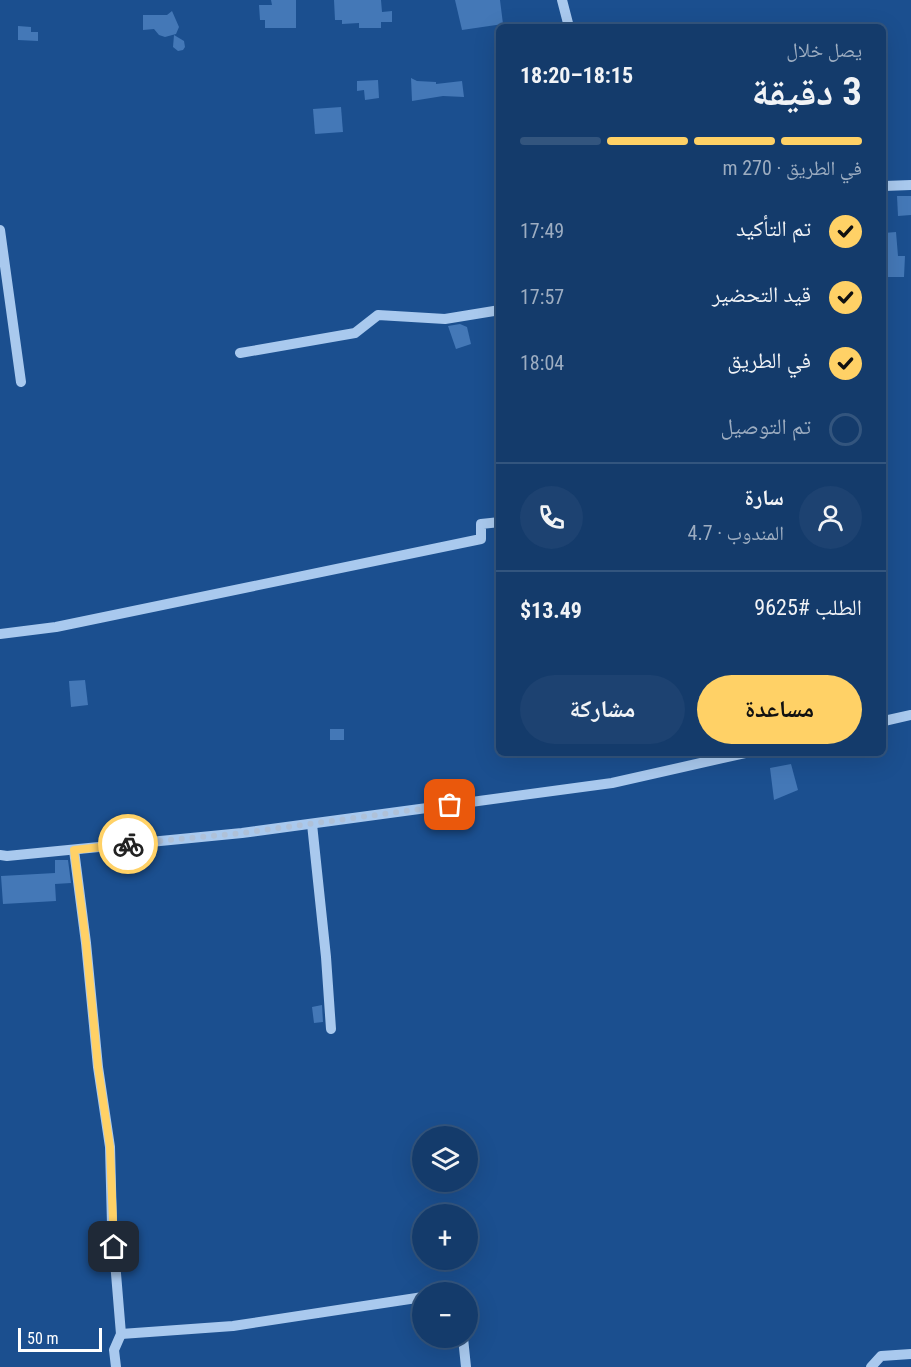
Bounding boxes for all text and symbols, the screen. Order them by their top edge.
text: يصل خلال [786,38,862,62]
text: 18:15–18:20 [520,63,633,88]
text: 3 دقيقة [751,69,862,115]
text: في الطريق · 270 m [723,156,862,180]
icon: check [829,215,862,248]
text: تم التأكيد [736,216,811,241]
text: 17:49 [520,219,564,243]
icon: check [829,281,862,314]
text: قيد التحضير [712,282,811,307]
text: 17:57 [520,285,564,309]
icon: check [829,347,862,380]
text: في الطريق [727,348,811,373]
text: 18:04 [520,351,564,375]
text: تم التوصيل [720,414,811,439]
text: سارة [745,485,784,510]
button: phone [520,486,583,549]
button: person [799,486,862,549]
text: المندوب · 4.7 [688,521,784,545]
text: الطلب #9625 [754,595,862,620]
text: $13.49 [520,598,582,623]
button: مشاركة [520,675,685,744]
button: مساعدة [697,675,862,744]
pin [424,779,475,830]
icon: bag [433,788,466,821]
courier [98,814,158,874]
icon: bike [112,828,145,861]
map controls [412,1126,478,1348]
button: layers [412,1126,478,1192]
button: + [412,1204,478,1270]
pin [88,1221,139,1272]
icon: home [97,1230,130,1263]
button: − [412,1282,478,1348]
scale bar [18,1325,102,1352]
text: 50 m [27,1329,59,1348]

